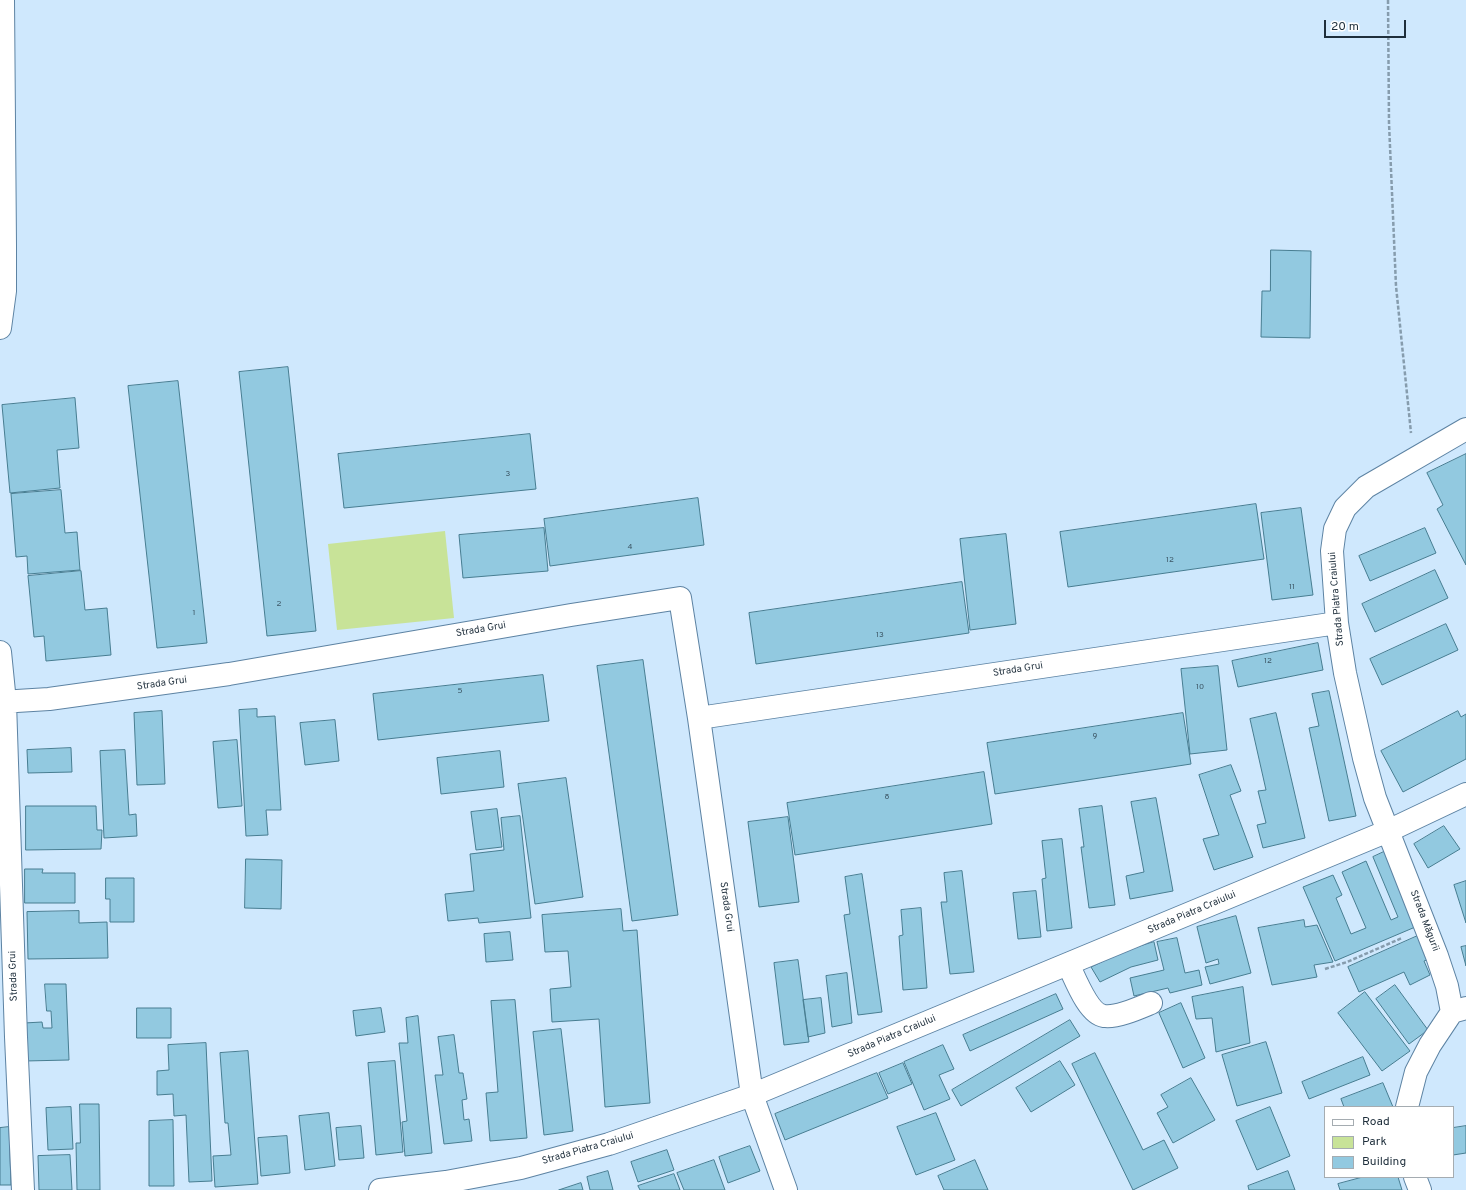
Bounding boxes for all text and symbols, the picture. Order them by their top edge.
scale bar [1326,12,1408,38]
text: 20 m [1331,19,1359,35]
house number: 3 [506,469,510,479]
house number: 4 [628,542,632,552]
street label: Strada Piatra Craiului [1327,551,1347,647]
house number: 12 [1166,555,1174,565]
house number: 11 [1289,582,1295,592]
house number: 2 [277,599,281,609]
house number: 1 [193,608,195,618]
street label: Strada Grui [455,620,507,640]
house number: 13 [876,630,884,640]
house number: 12 [1264,656,1272,666]
street label: Strada Grui [992,660,1044,680]
street label: Strada Grui [136,675,188,693]
house number: 10 [1196,682,1204,692]
house number: 5 [458,686,462,696]
house number: 9 [1093,731,1097,741]
house number: 8 [885,792,889,802]
street label: Strada Grui [717,881,735,933]
street label: Strada Piatra Craiului [1146,889,1238,937]
street label: Strada Măgurii [1407,889,1441,953]
street label: Strada Grui [7,951,21,1001]
street label: Strada Piatra Craiului [846,1013,938,1061]
legend [1324,1106,1454,1178]
text: Road [1362,1114,1390,1130]
street label: Strada Piatra Craiului [541,1130,635,1168]
text: Park [1362,1134,1387,1150]
text: Building [1362,1154,1406,1170]

